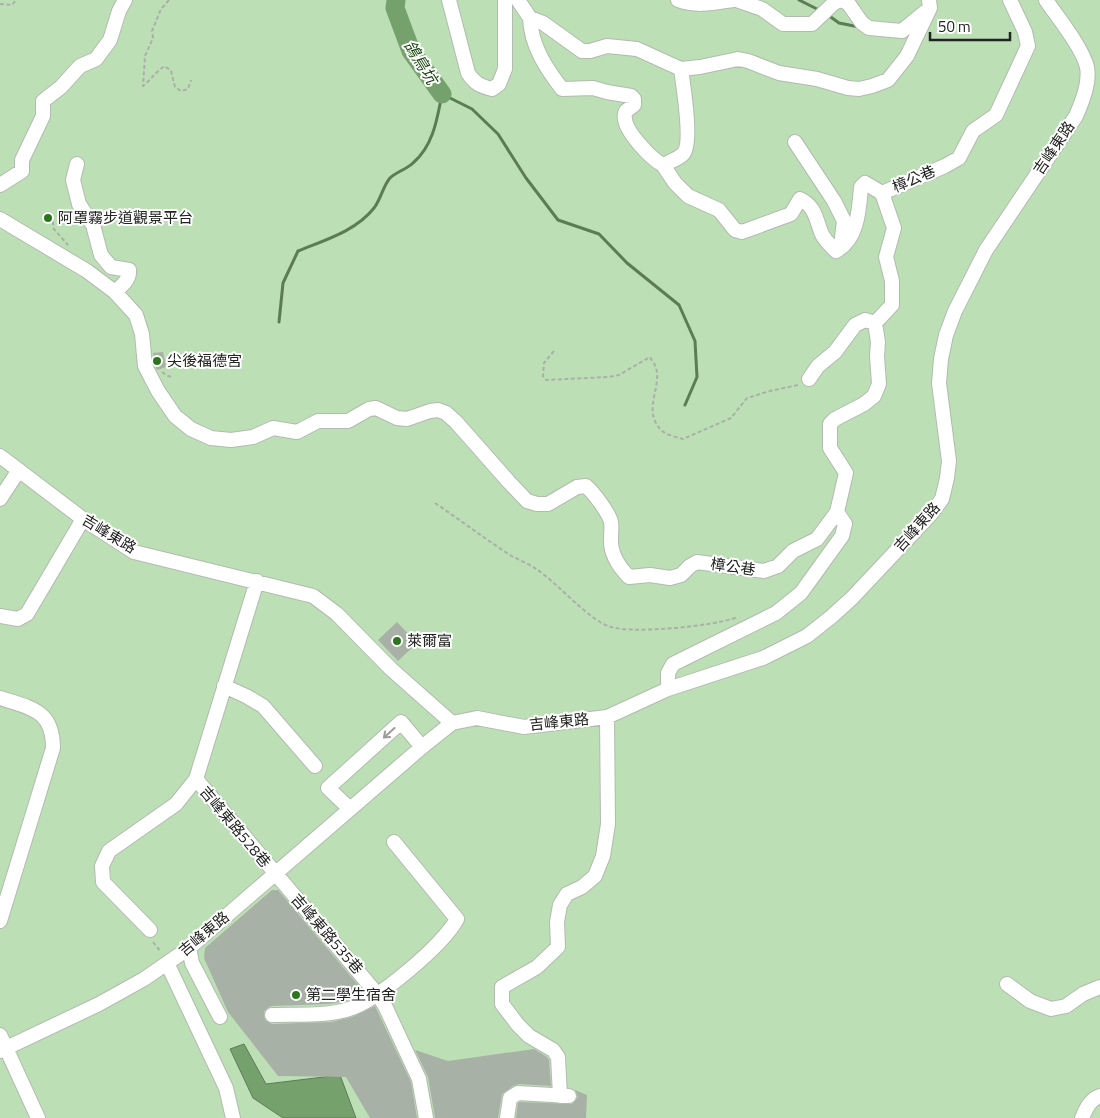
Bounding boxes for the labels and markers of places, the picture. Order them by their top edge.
place label: 阿罩霧步道觀景平台 [58,206,193,229]
marker: 阿罩霧步道觀景平台 [42,212,54,224]
place label: 尖後福德宮 [167,349,242,372]
marker: 尖後福德宮 [151,355,163,367]
place label: 萊爾富 [407,629,452,652]
marker: 萊爾富 [391,635,403,647]
place label: 第二學生宿舍 [306,983,396,1006]
marker: 第二學生宿舍 [290,989,302,1001]

